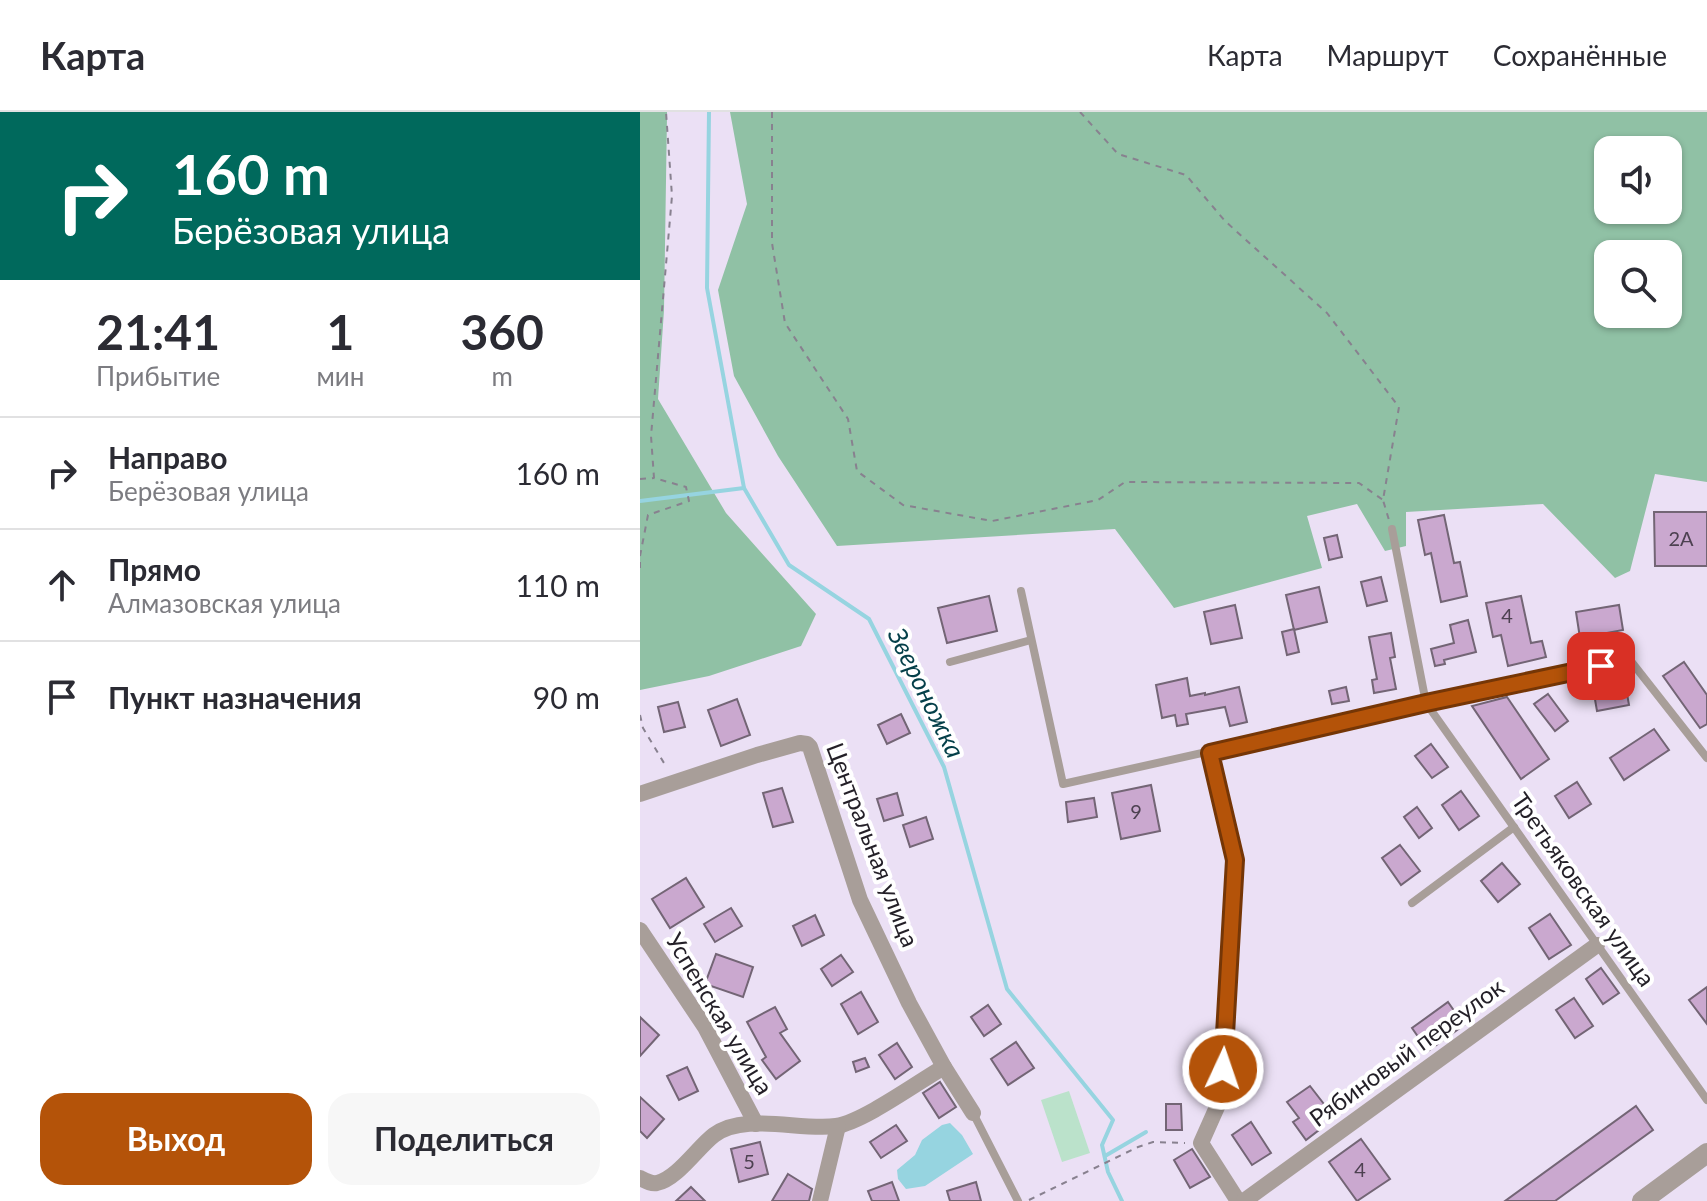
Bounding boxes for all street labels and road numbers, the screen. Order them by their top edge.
street label: Центральная улица [821,738,926,951]
street label: Третьяковская улица [1506,787,1662,992]
street label: Успенская улица [661,927,780,1099]
street label: Рябиновый переулок [1303,971,1509,1132]

